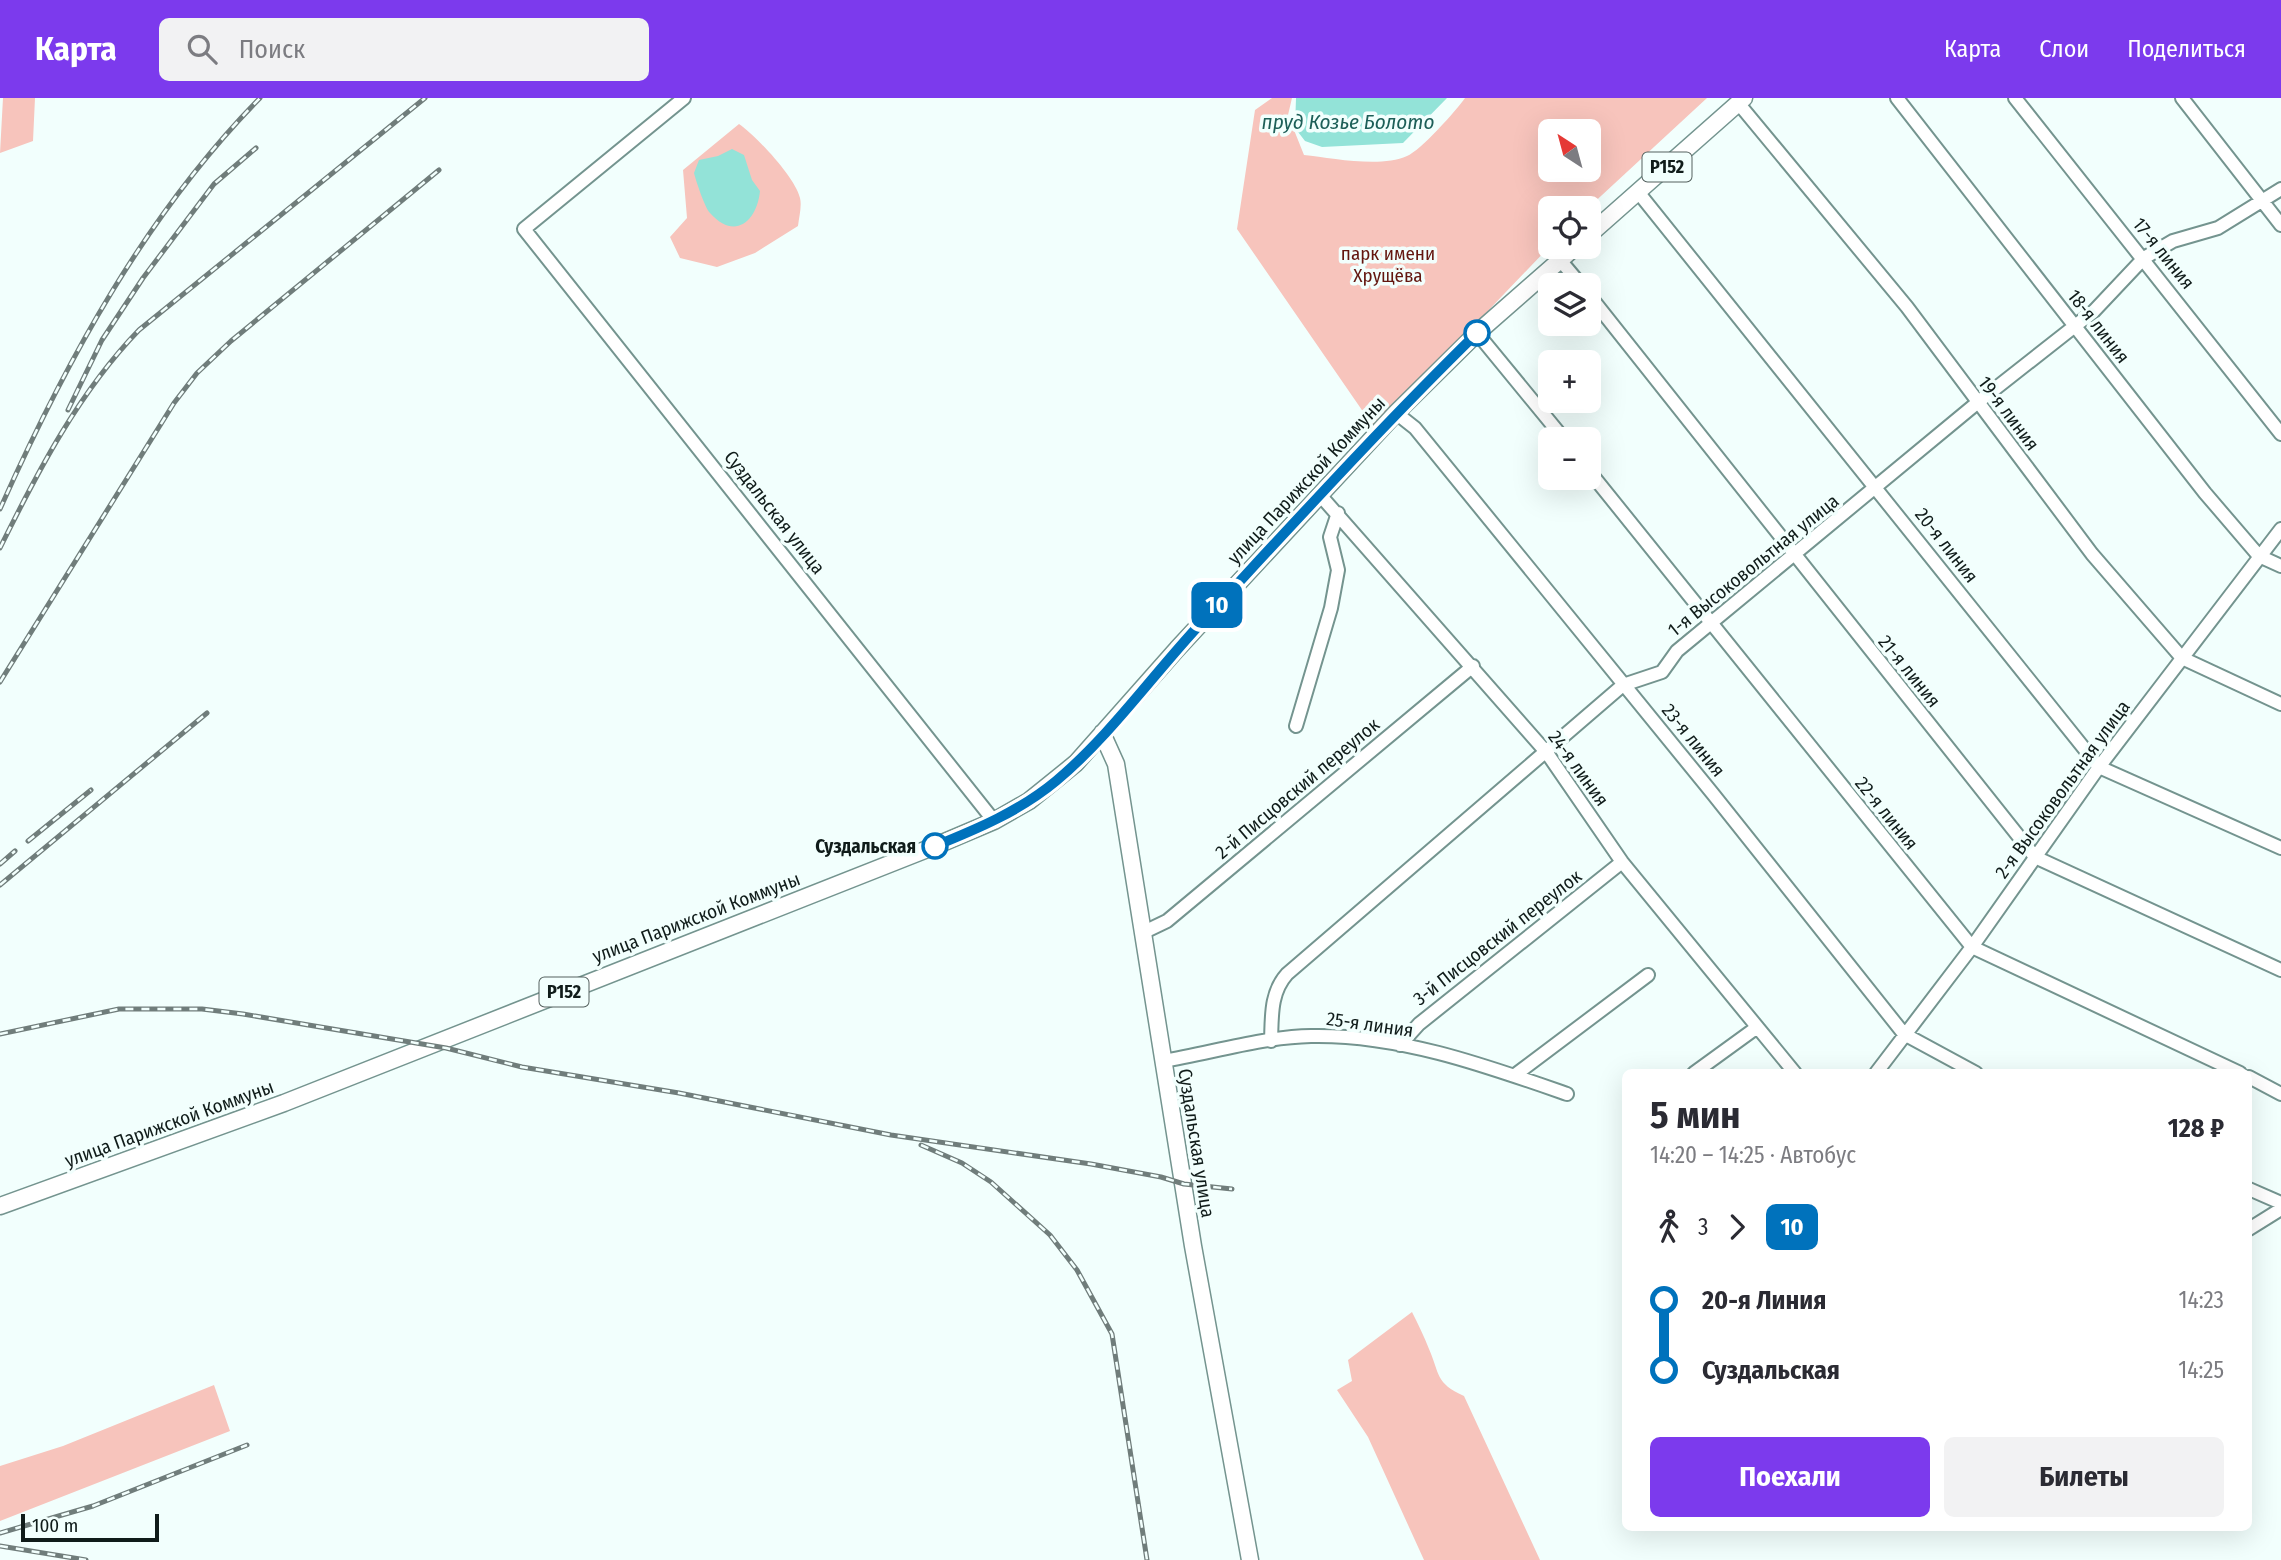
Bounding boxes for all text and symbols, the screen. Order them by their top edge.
search box [159,18,649,81]
text: Карта [35,29,117,69]
icon: search [183,30,221,68]
text: Поиск [239,34,305,65]
text: Карта [1944,35,2001,63]
text: Слои [2039,35,2089,63]
text: Поделиться [2127,35,2246,63]
water label: пруд Козье Болото [1262,109,1434,135]
north arrow [1538,119,1601,182]
map controls [1538,119,1601,490]
road number: Р152 [1642,153,1692,182]
button: locate [1538,196,1601,259]
street label: 17-я линия [2128,213,2199,294]
park label: парк имени Хрущёва [1341,242,1435,287]
button: layers [1538,273,1601,336]
street label: 18-я линия [2063,285,2135,368]
unlabelled marker [1464,320,1490,346]
button: + [1538,350,1601,413]
street label: 19-я линия [1973,372,2044,455]
street label: улица Парижской Коммуны [1223,392,1390,569]
button: − [1538,427,1601,490]
street label: Суздальская улица [719,446,830,579]
street label: 1-я Высоковольтная улица [1663,489,1843,641]
street label: 20-я линия [1910,503,1983,587]
line badge: 10 [1186,582,1248,628]
text: 10 [1205,591,1229,619]
street label: 21-я линия [1874,631,1946,712]
street label: 2-я Высоковольтная улица [1990,696,2135,883]
street label: 23-я линия [1657,699,1730,781]
street label: 2-й Писцовский переулок [1211,713,1384,864]
street label: 24-я линия [1544,726,1614,810]
street label: 22-я линия [1850,772,1923,854]
marker: Суздальская [922,833,948,859]
place label: Суздальская [815,835,916,858]
street label: 3-й Писцовский переулок [1409,865,1586,1010]
street label: улица Парижской Коммуны [589,867,803,968]
road number: Р152 [540,978,588,1006]
street label: 25-я линия [1325,1007,1415,1042]
street label: Суздальская улица [1173,1067,1220,1219]
street label: улица Парижской Коммуны [61,1075,277,1172]
text: 5 мин [1650,1092,1740,1138]
text: 128 ₽ [2168,1113,2224,1144]
text: 14:20 – 14:25 · Автобус [1650,1141,1856,1169]
icon: walk [1650,1208,1688,1246]
icon: forward [1718,1208,1756,1246]
text: 3 [1698,1213,1708,1241]
text: 10 [1780,1213,1804,1241]
text: 20-я Линия [1702,1285,1826,1316]
text: 14:23 [2179,1286,2224,1314]
text: Суздальская [1702,1355,1840,1386]
text: 14:25 [2178,1356,2224,1384]
button: Поехали [1650,1437,1930,1517]
button: Билеты [1944,1437,2224,1517]
scale bar [21,1511,159,1543]
text: 100 m [32,1514,78,1537]

